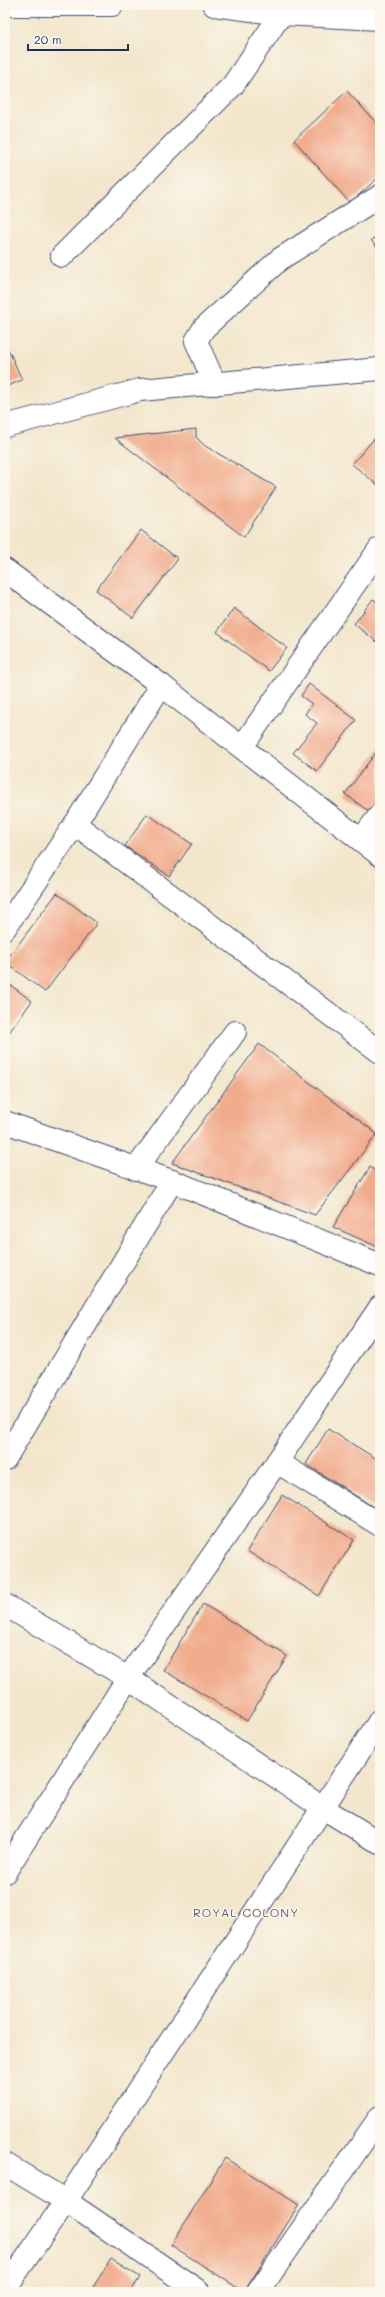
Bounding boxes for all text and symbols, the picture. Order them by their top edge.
scale bar [28,26,128,52]
text: 20 m [34,31,62,47]
district label: ROYAL COLONY [193,1904,299,1920]

